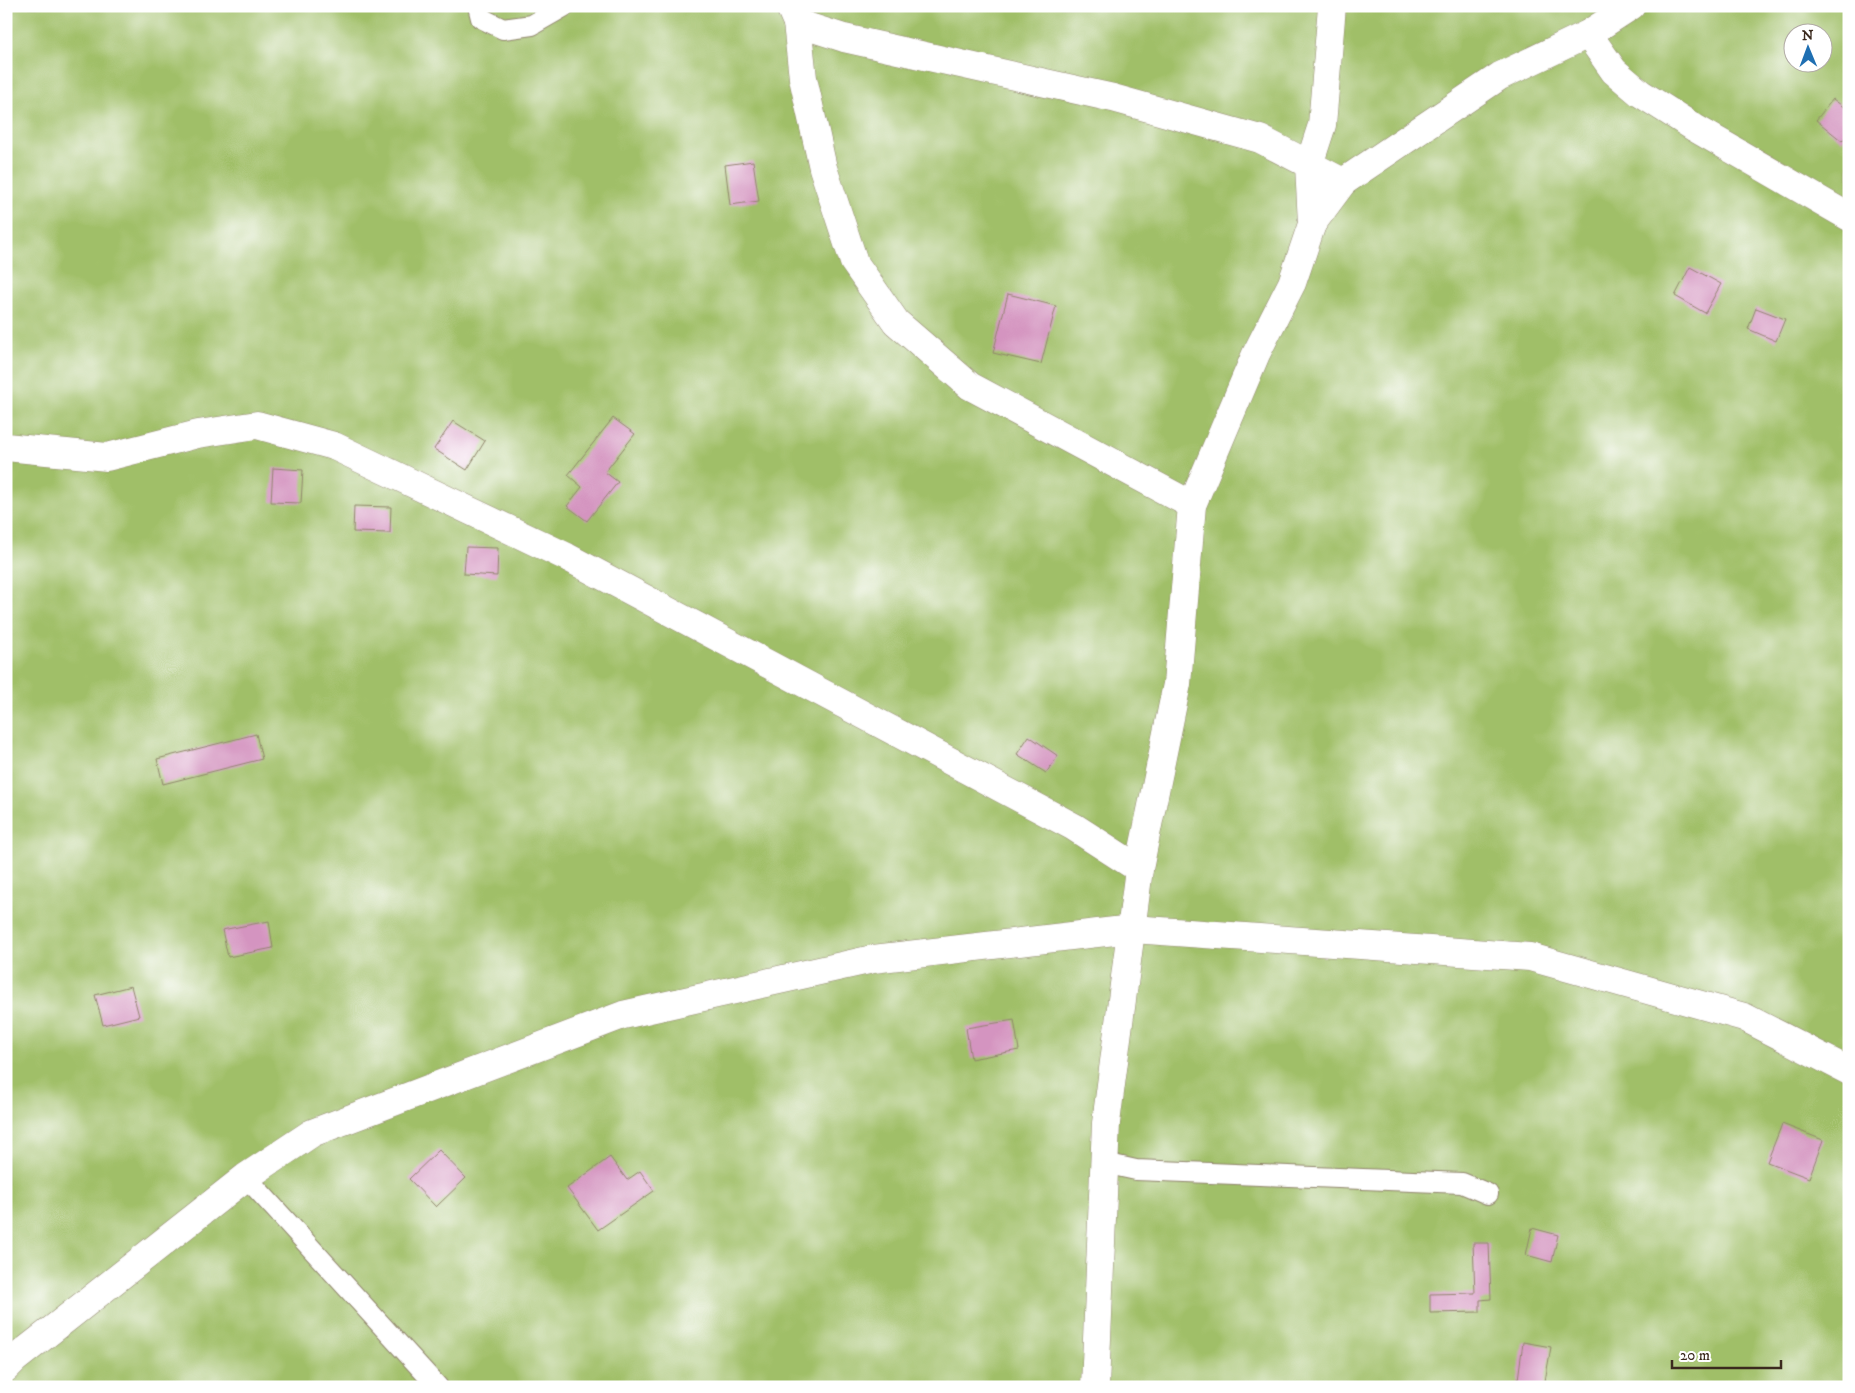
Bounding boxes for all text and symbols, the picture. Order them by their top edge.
north arrow [1782,22,1832,72]
text: N [1802,27,1814,45]
scale bar [1672,1338,1781,1370]
text: 20 m [1680,1346,1710,1365]

